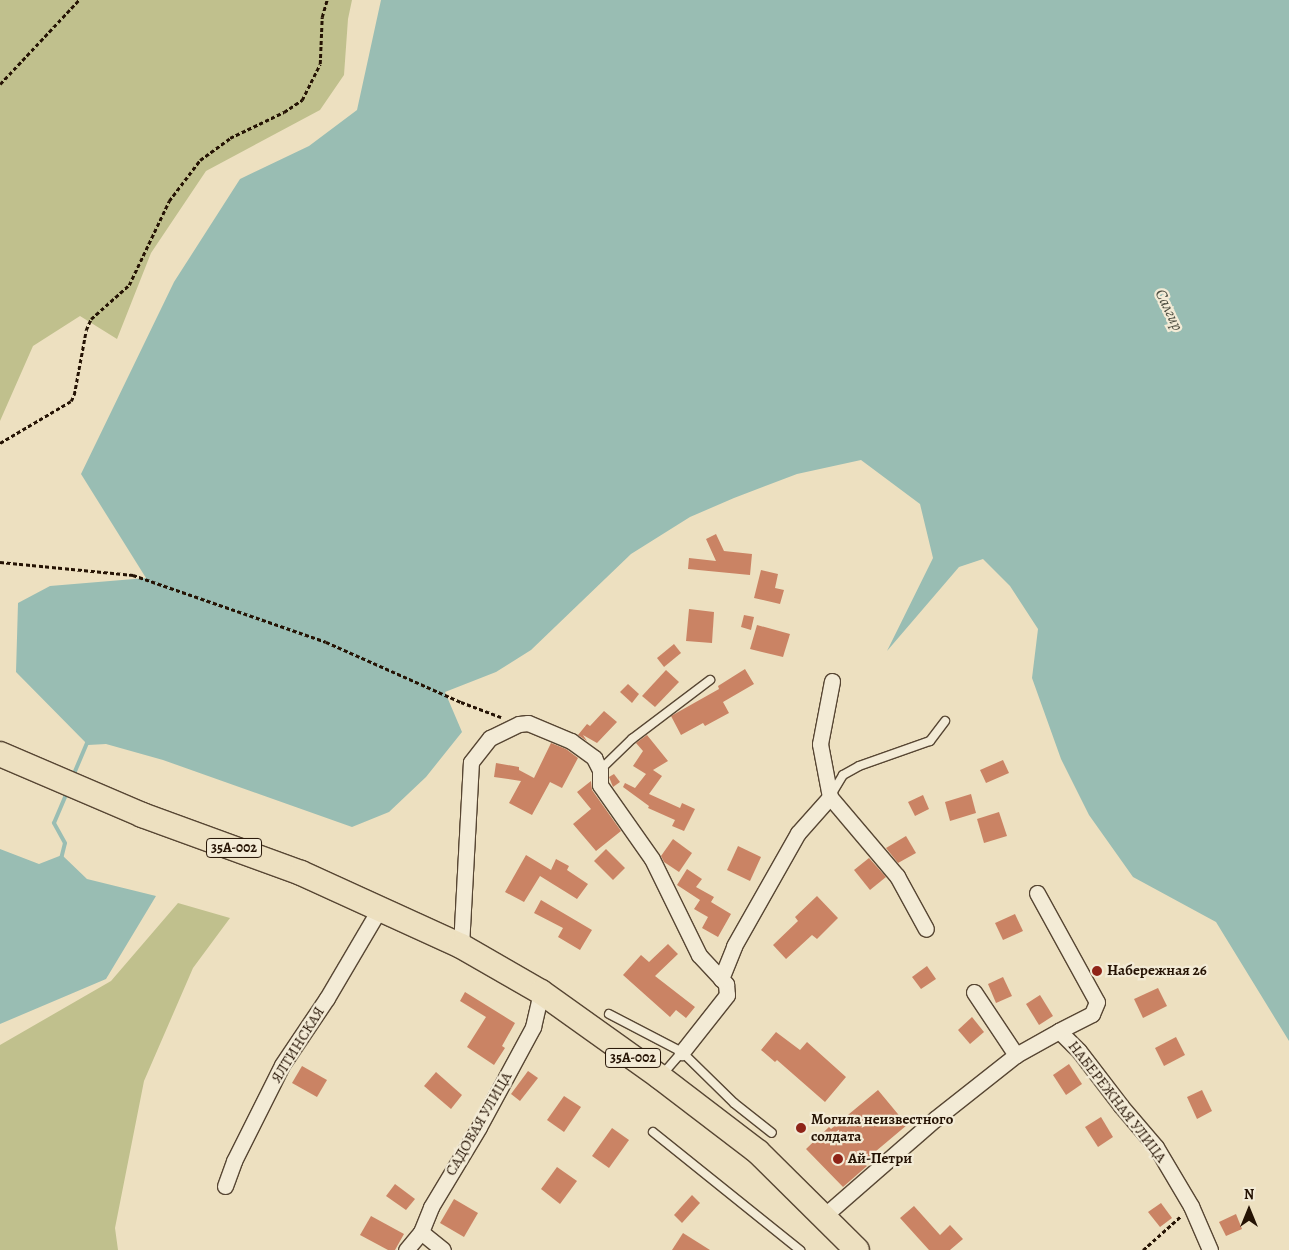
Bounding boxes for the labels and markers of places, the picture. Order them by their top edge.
place label: Набережная 26 [1107,962,1207,980]
marker: Набережная 26 [1091,965,1103,977]
place label: Могила неизвестного солдата [811,1110,953,1145]
marker: Могила неизвестного солдата [795,1122,807,1134]
place label: Ай-Петри [848,1150,912,1168]
marker: Ай-Петри [832,1153,844,1165]

